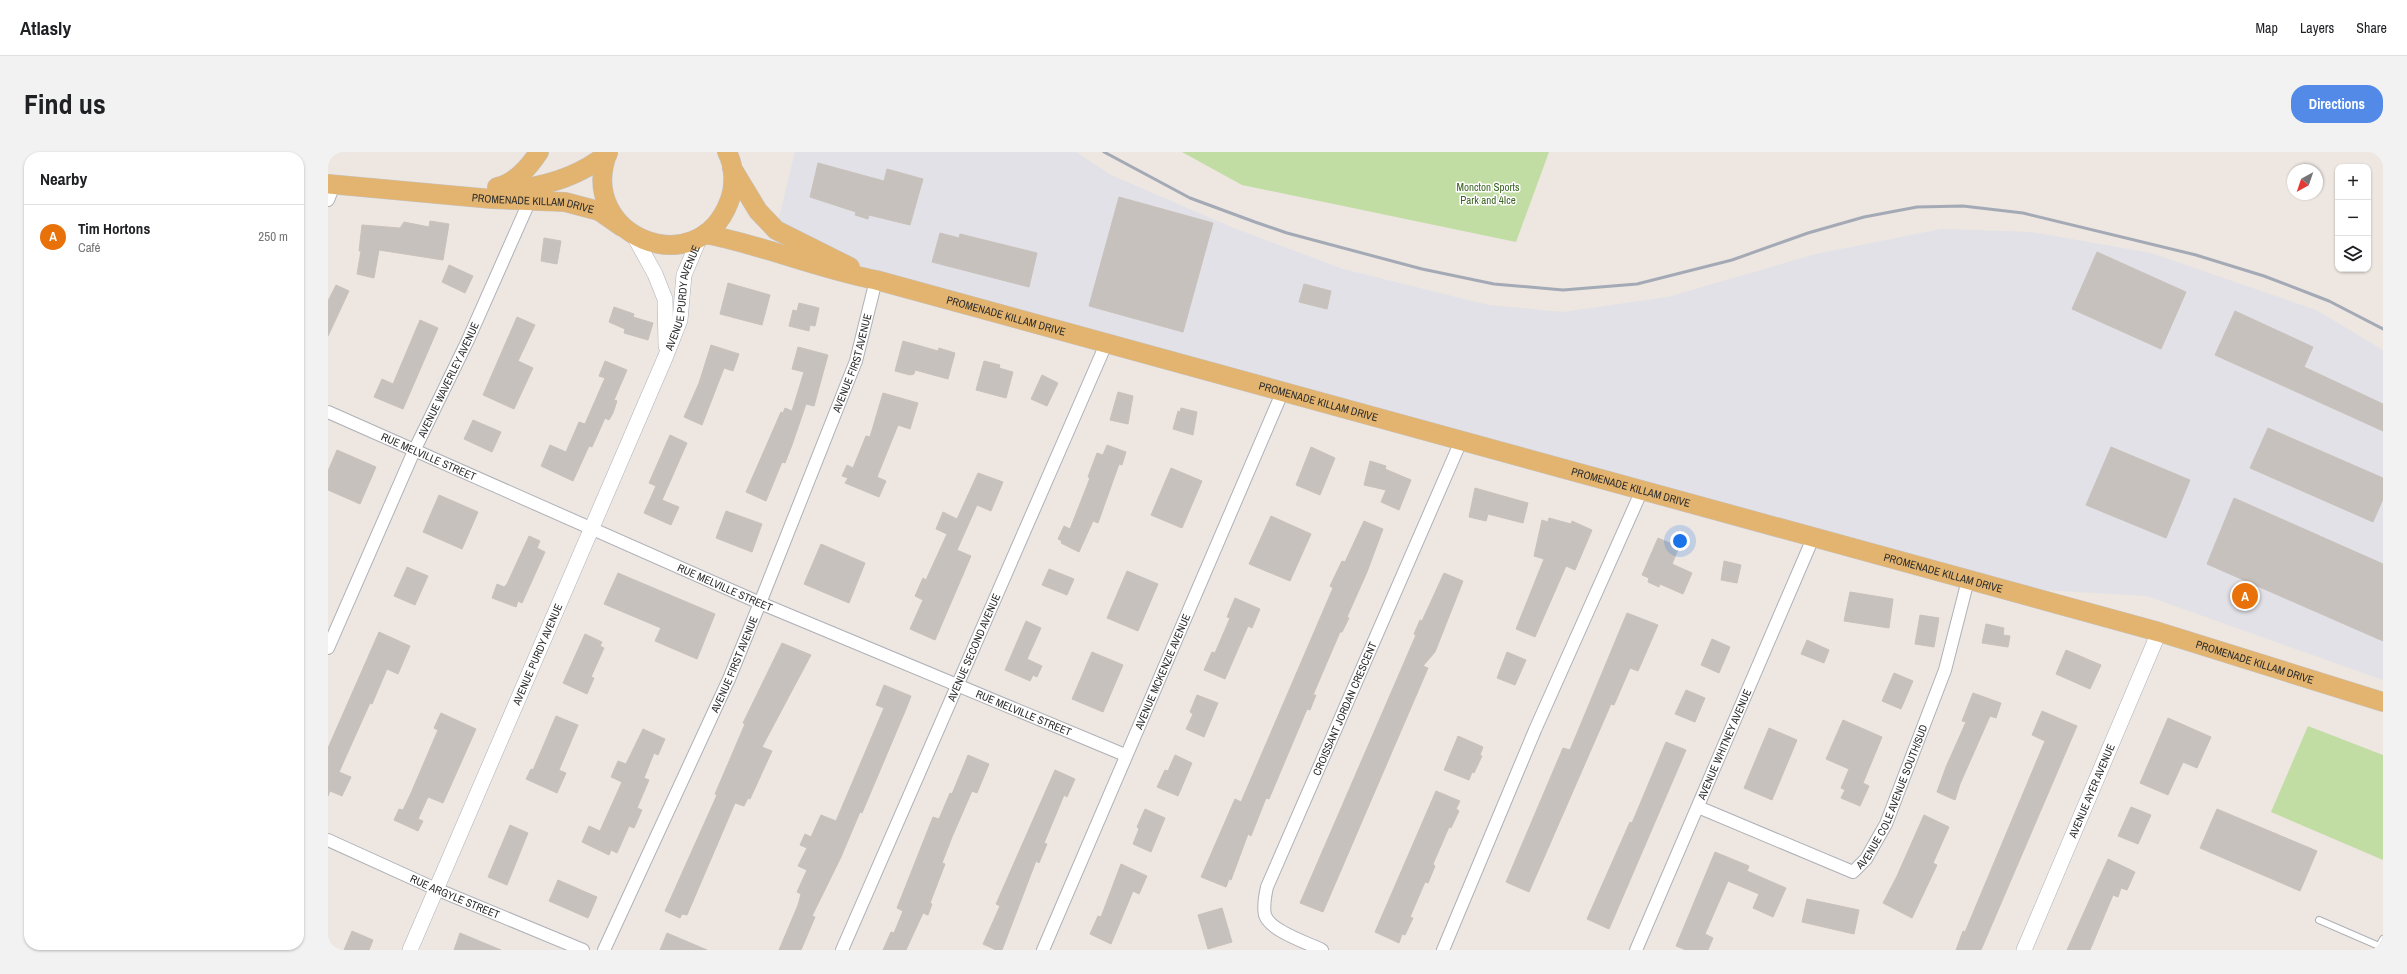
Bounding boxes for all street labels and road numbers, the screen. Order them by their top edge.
street label: PROMENADE KILLAM DRIVE [471,190,596,216]
street label: AVENUE PURDY AVENUE [661,243,703,353]
street label: PROMENADE KILLAM DRIVE [945,293,1067,339]
street label: AVENUE FIRST AVENUE [829,312,875,415]
street label: AVENUE WAVERLEY AVENUE [414,320,482,441]
street label: PROMENADE KILLAM DRIVE [1257,378,1380,424]
street label: RUE MELVILLE STREET [379,429,479,484]
street label: PROMENADE KILLAM DRIVE [1570,464,1692,510]
street label: PROMENADE KILLAM DRIVE [1882,550,2005,596]
street label: RUE MELVILLE STREET [675,560,775,615]
street label: AVENUE SECOND AVENUE [944,591,1003,704]
street label: AVENUE PURDY AVENUE [509,601,565,708]
street label: AVENUE MCKENZIE AVENUE [1131,612,1193,732]
street label: AVENUE FIRST AVENUE [707,614,761,716]
street label: PROMENADE KILLAM DRIVE [2194,637,2316,687]
street label: CROISSANT JORDAN CRESCENT [1309,639,1380,778]
street label: RUE MELVILLE STREET [974,687,1074,739]
street label: AVENUE WHITNEY AVENUE [1694,687,1754,803]
street label: AVENUE COLE AVENUE SOUTH/SUD [1852,722,1931,873]
street label: AVENUE AYER AVENUE [2065,742,2118,841]
street label: RUE ARGYLE STREET [408,871,502,922]

